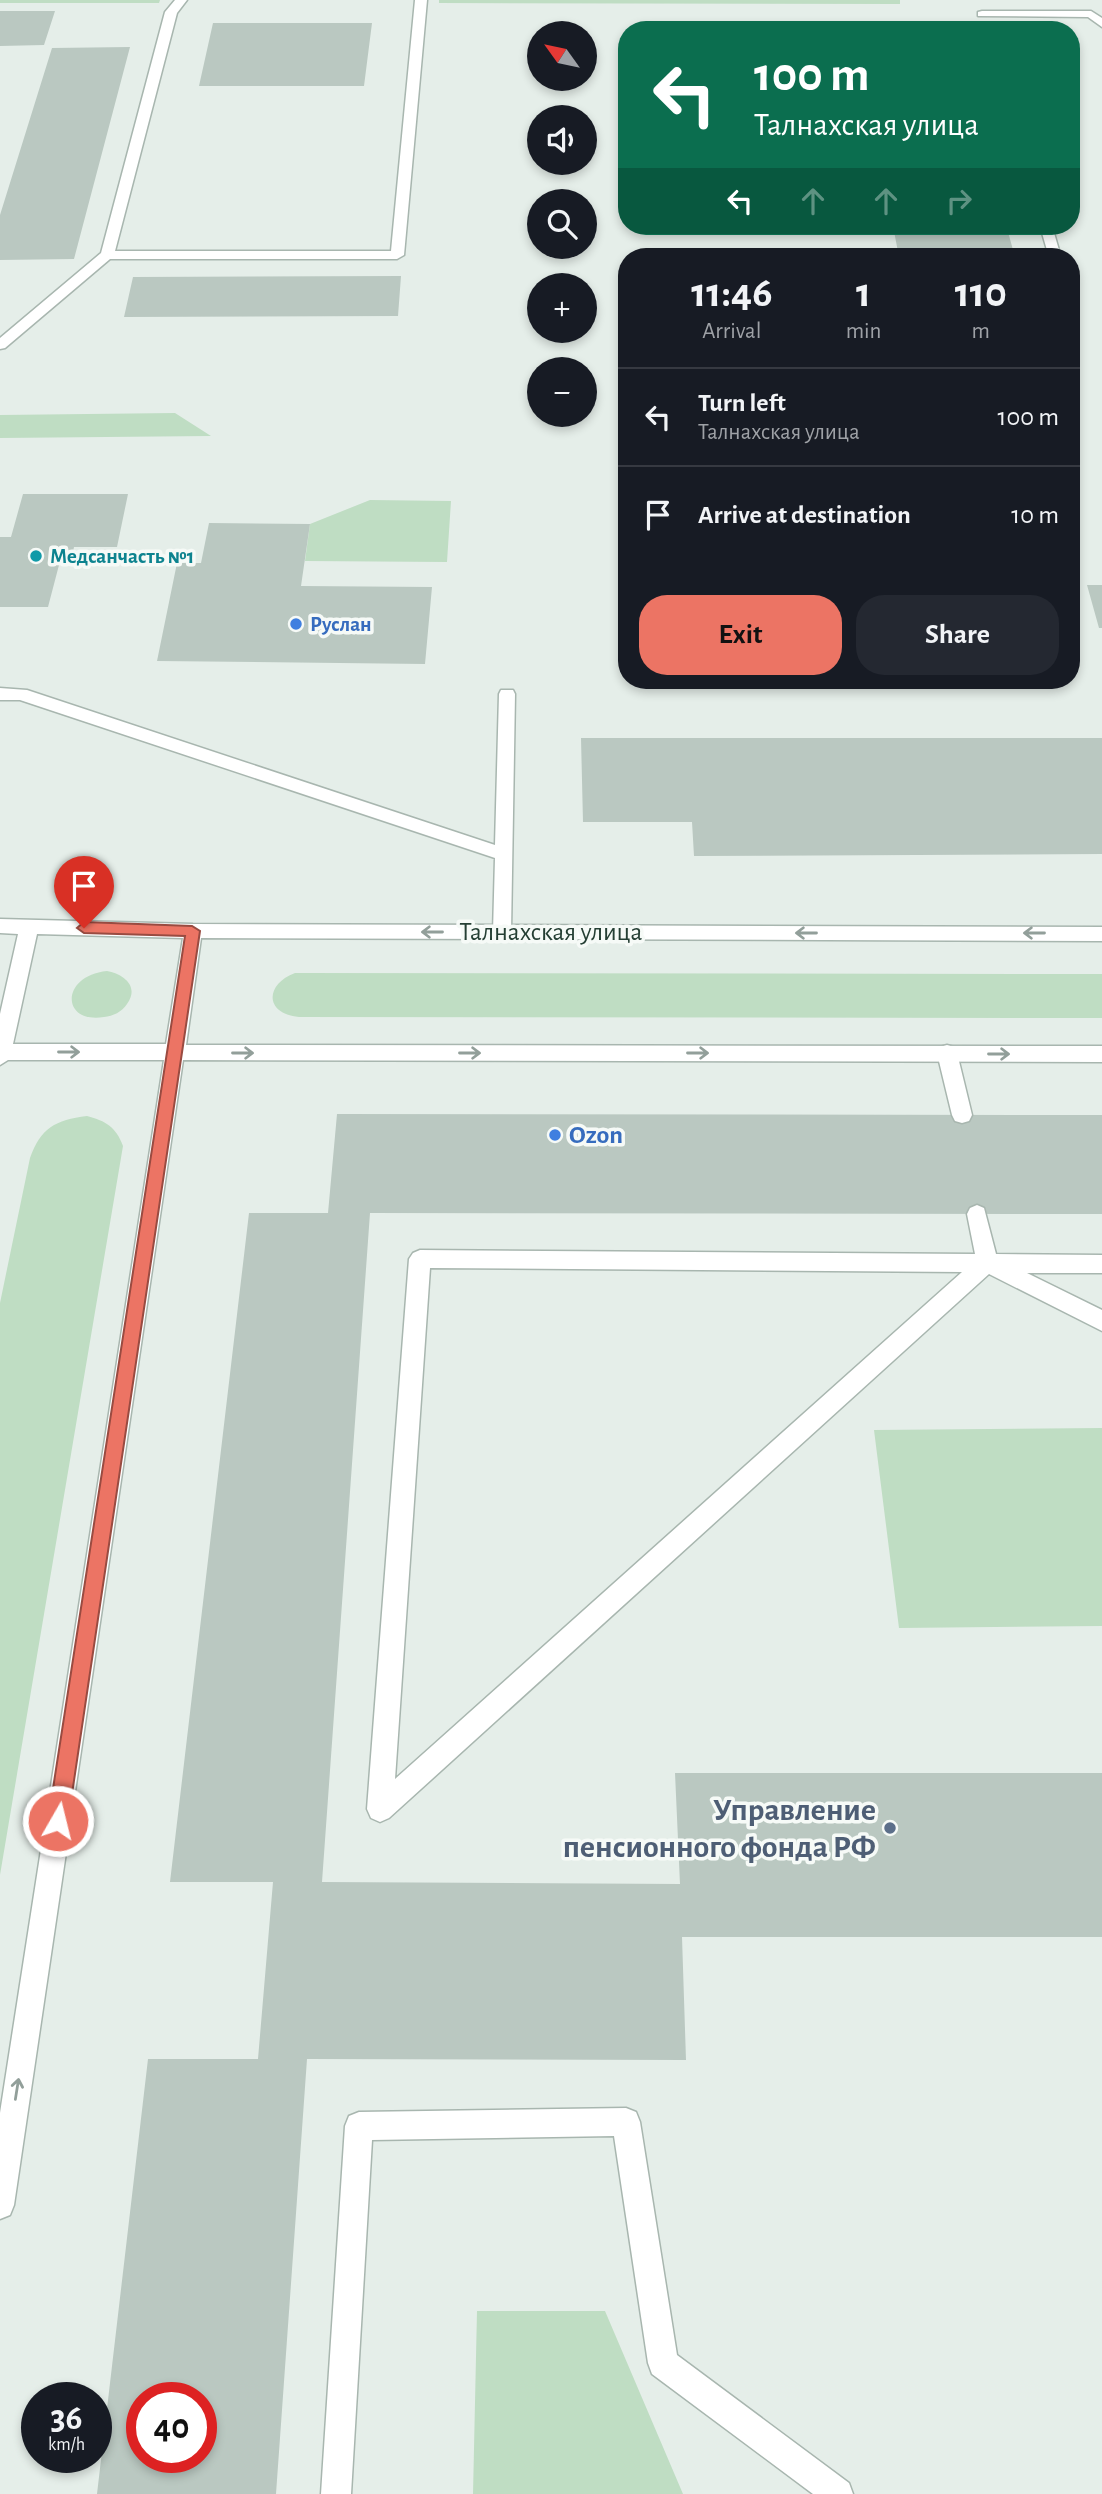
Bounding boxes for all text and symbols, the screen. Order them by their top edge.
north arrow [527,21,597,91]
map controls [527,21,597,427]
icon: left [639,49,730,140]
text: 100 m [754,51,870,100]
button: sound [527,105,597,175]
text: Талнахская улица [754,109,979,141]
icon: left [721,182,759,220]
icon: ahead [794,182,832,220]
icon: ahead [867,182,905,220]
icon: right [940,182,978,220]
button: search [527,189,597,259]
text: 11:46 [691,272,772,314]
text: 1 [856,272,871,314]
text: 110 [955,272,1007,314]
button: + [527,273,597,343]
text: Arrival [702,320,761,343]
text: min [846,320,882,343]
text: m [972,320,990,343]
button: − [527,357,597,427]
text: Turn left [698,390,786,416]
icon: left [639,398,677,436]
text: 100 m [998,404,1059,430]
text: Талнахская улица [698,421,860,444]
icon: arrive [639,496,677,534]
text: Arrive at destination [698,502,911,528]
text: 10 m [1011,502,1059,528]
place label: Медсанчасть №1 [50,546,194,567]
marker: Медсанчасть №1 [28,548,44,564]
button: Exit [639,595,842,675]
button: Share [856,595,1059,675]
place label: Руслан [310,614,372,635]
marker: Руслан [288,616,304,632]
pin [54,856,114,928]
icon: arrive [65,867,103,905]
street label: Талнахская улица [460,919,643,945]
one-way arrow [421,925,444,939]
one-way arrow [795,926,818,940]
one-way arrow [1023,926,1046,940]
one-way arrow [58,1045,81,1059]
one-way arrow [231,1046,254,1060]
one-way arrow [458,1046,481,1060]
one-way arrow [686,1046,709,1060]
one-way arrow [987,1047,1010,1061]
place label: Ozon [569,1122,623,1148]
marker: Ozon [547,1127,563,1143]
position arrow [21,1784,95,1858]
place label: Управление пенсионного фонда РФ [563,1794,876,1863]
marker: Управление пенсионного фонда РФ [882,1820,898,1836]
one-way arrow [11,2078,24,2101]
speed limit sign: 40 [126,2382,217,2473]
text: 36 [50,2401,82,2436]
text: km/h [48,2436,85,2454]

